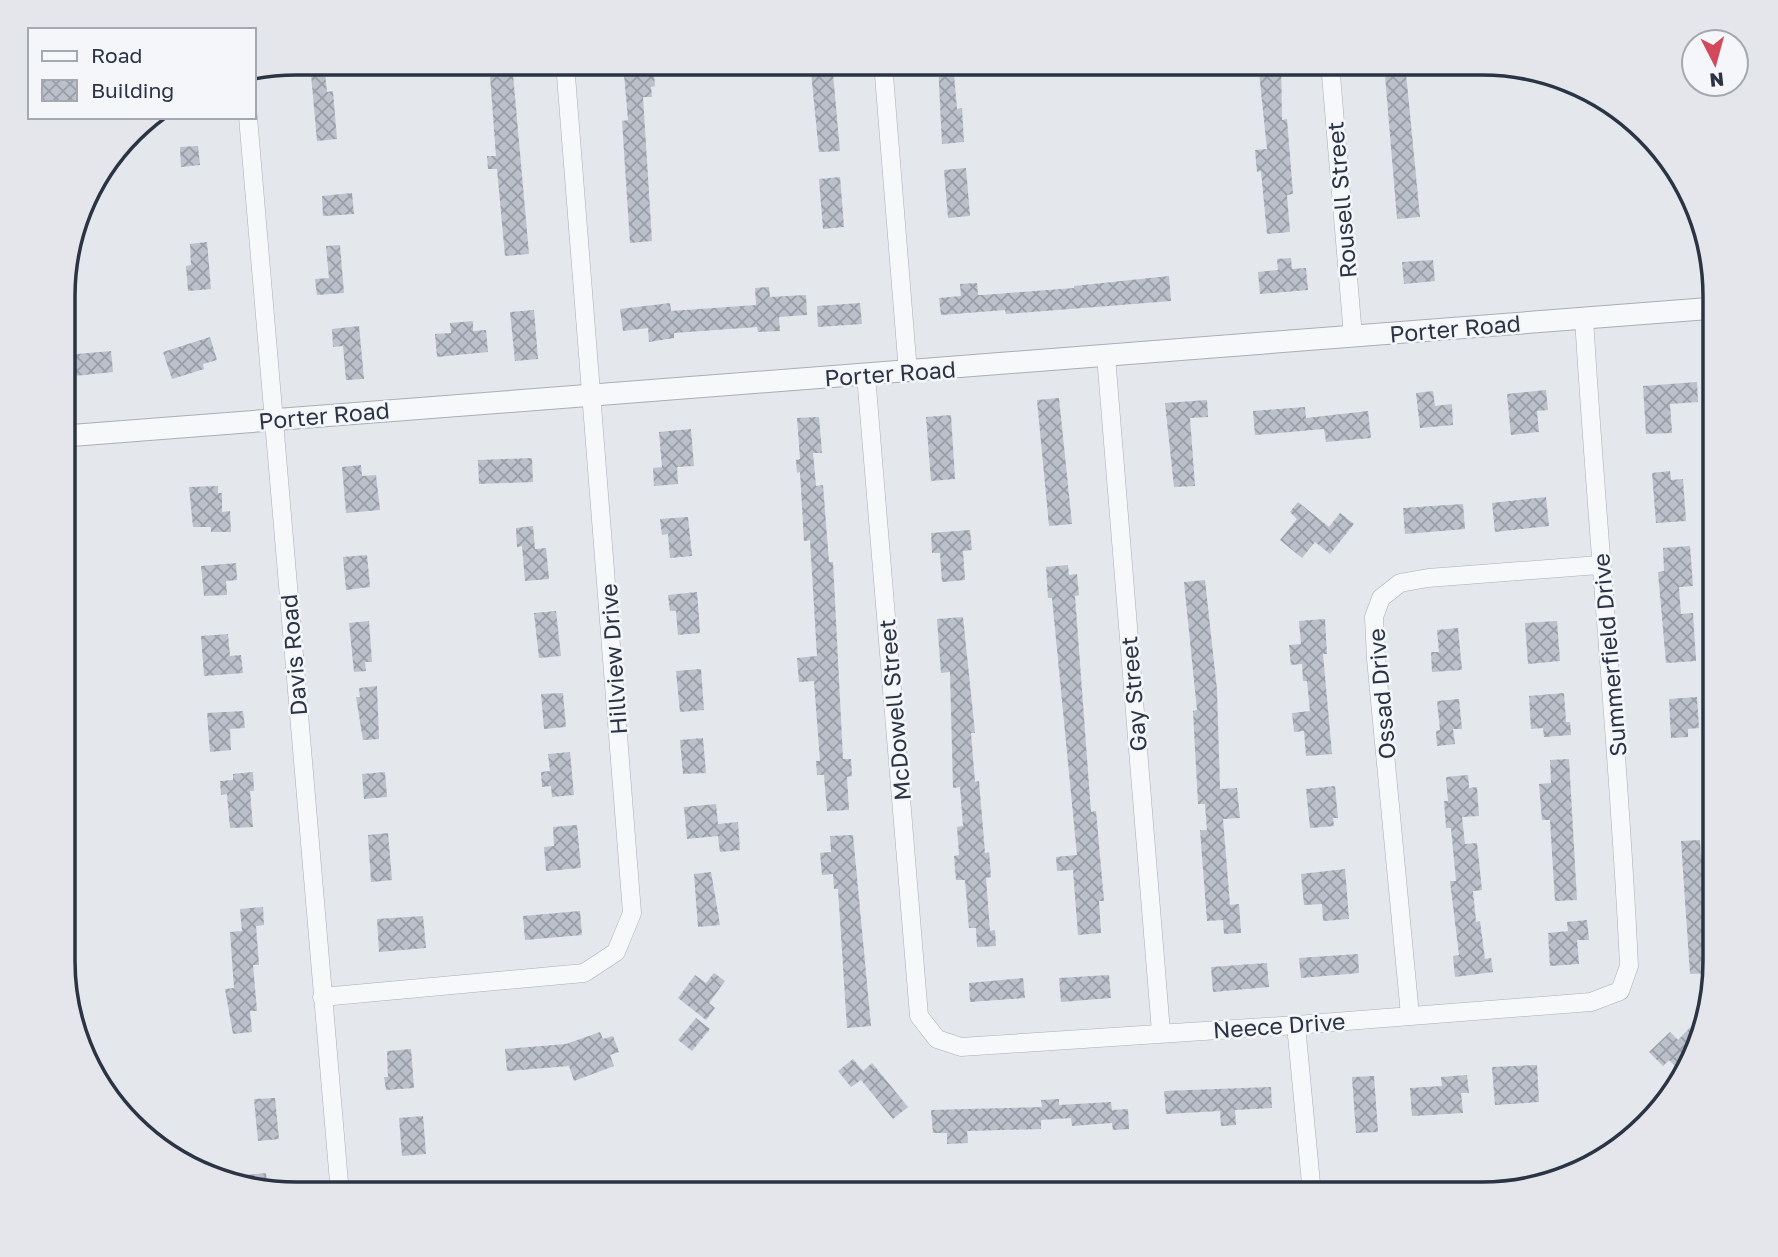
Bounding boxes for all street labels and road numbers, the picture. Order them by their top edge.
street label: Rousell Street [1320,120,1362,280]
street label: Porter Road [1388,308,1522,348]
street label: Porter Road [823,354,957,392]
street label: Porter Road [257,395,391,435]
street label: Summerfield Drive [1586,552,1632,758]
street label: Hillview Drive [594,582,632,736]
street label: Davis Road [274,593,312,717]
street label: McDowell Street [872,618,916,802]
street label: Ossad Drive [1361,627,1401,761]
street label: Gay Street [1114,635,1152,753]
street label: Neece Drive [1212,1006,1346,1044]

